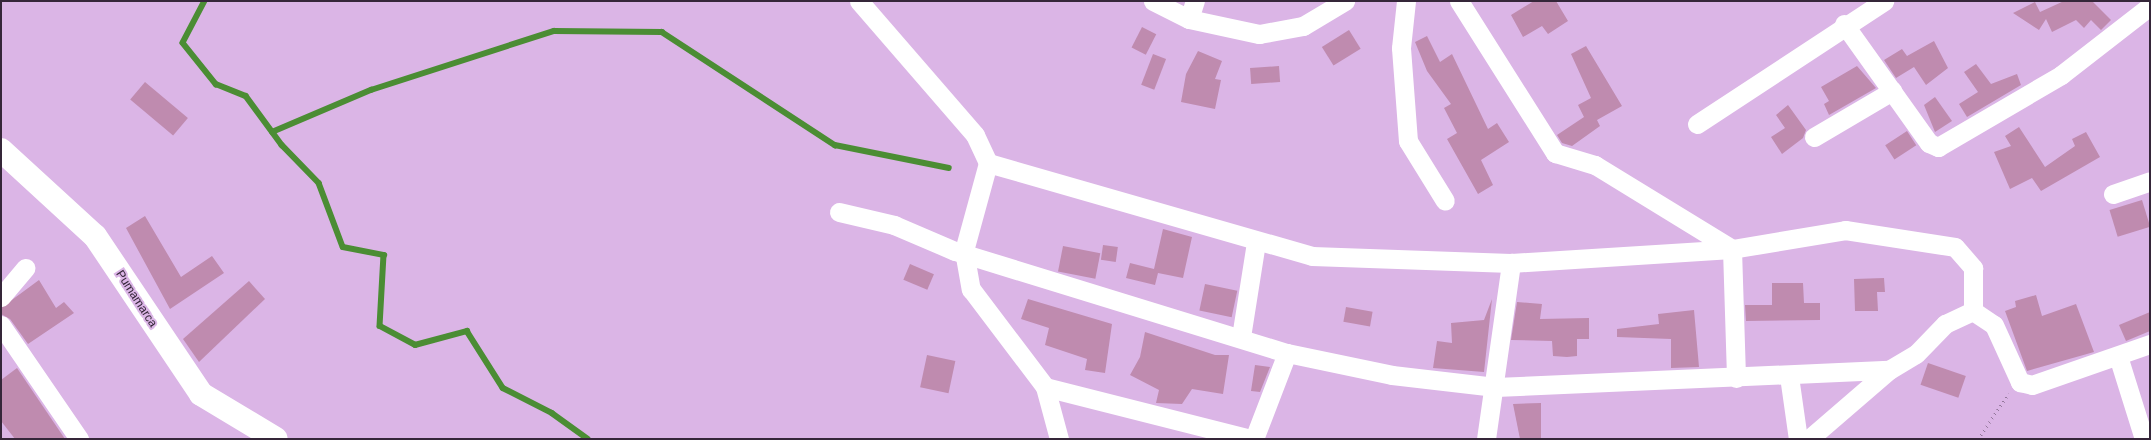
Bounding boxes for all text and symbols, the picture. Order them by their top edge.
street label: Pumamarca [112,268,160,330]

